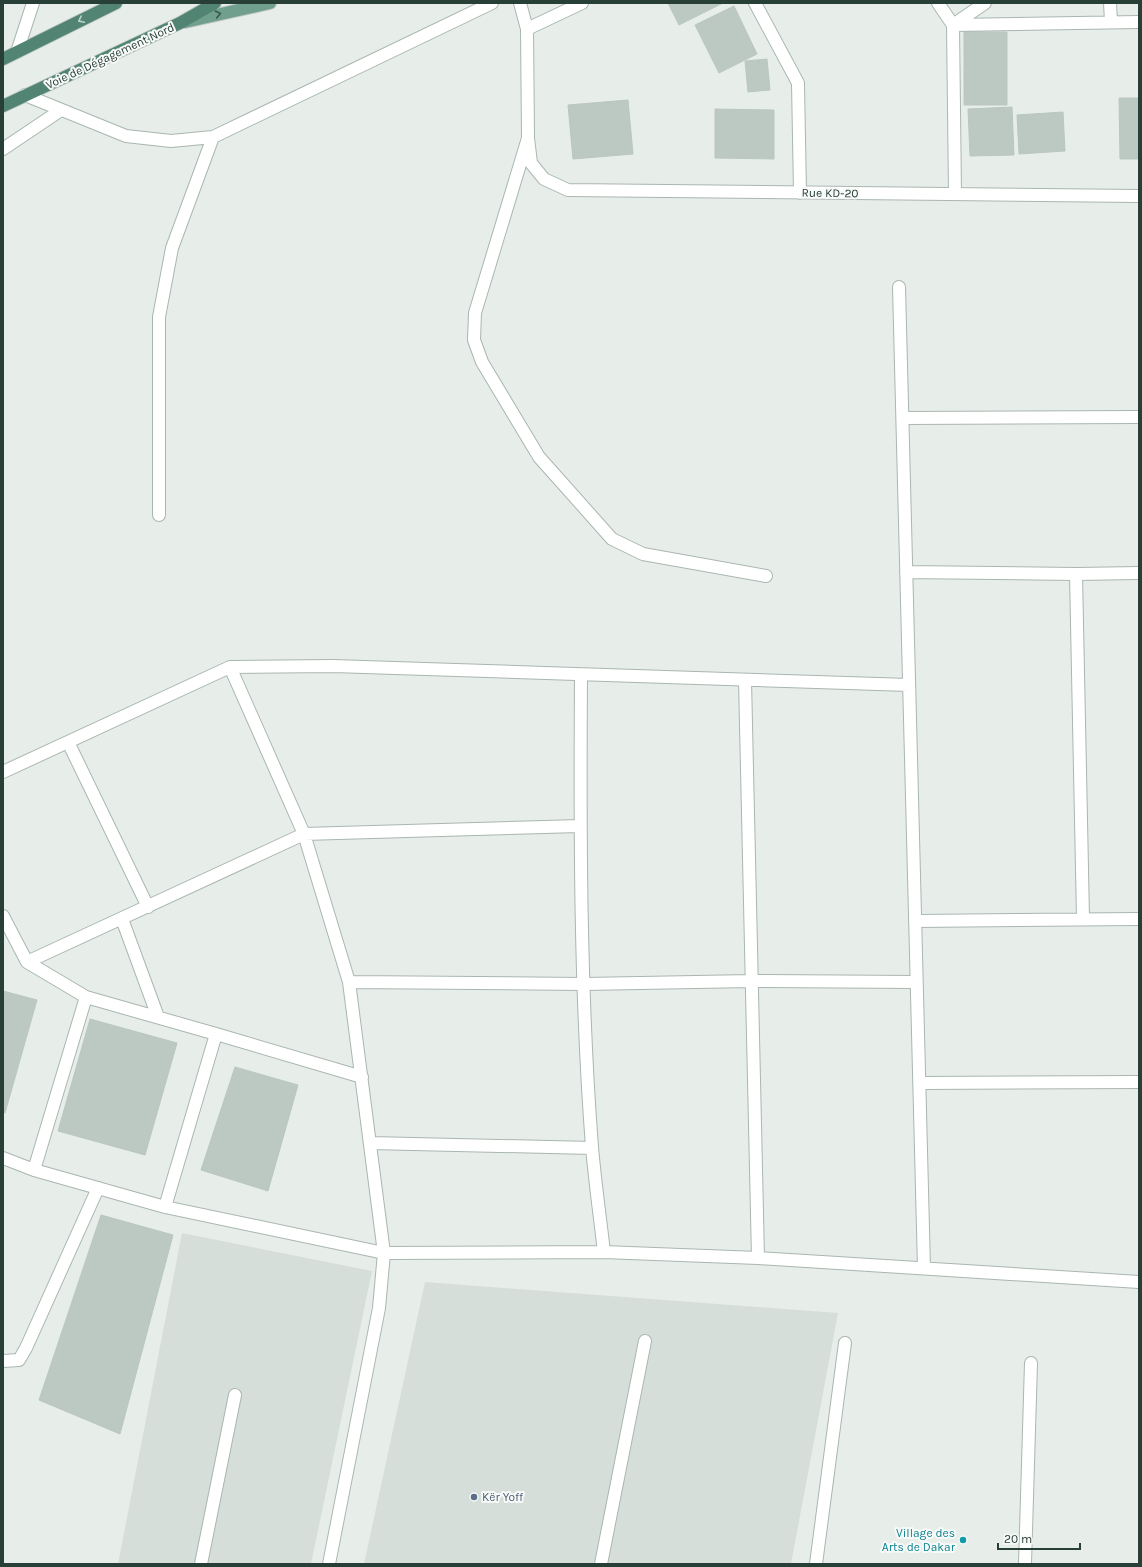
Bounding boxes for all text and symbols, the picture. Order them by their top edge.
one-way arrow [215,11,221,19]
one-way arrow [77,15,85,23]
street label: Voie de Dégagement Nord [43,20,177,92]
street label: Rue KD-20 [801,186,859,200]
place label: Kër Yoff [482,1490,524,1504]
marker: Kër Yoff [469,1492,479,1502]
scale bar [998,1525,1080,1551]
place label: Village des Arts de Dakar [882,1526,956,1554]
text: 20 m [1004,1532,1032,1546]
marker: Village des Arts de Dakar [958,1535,968,1545]

